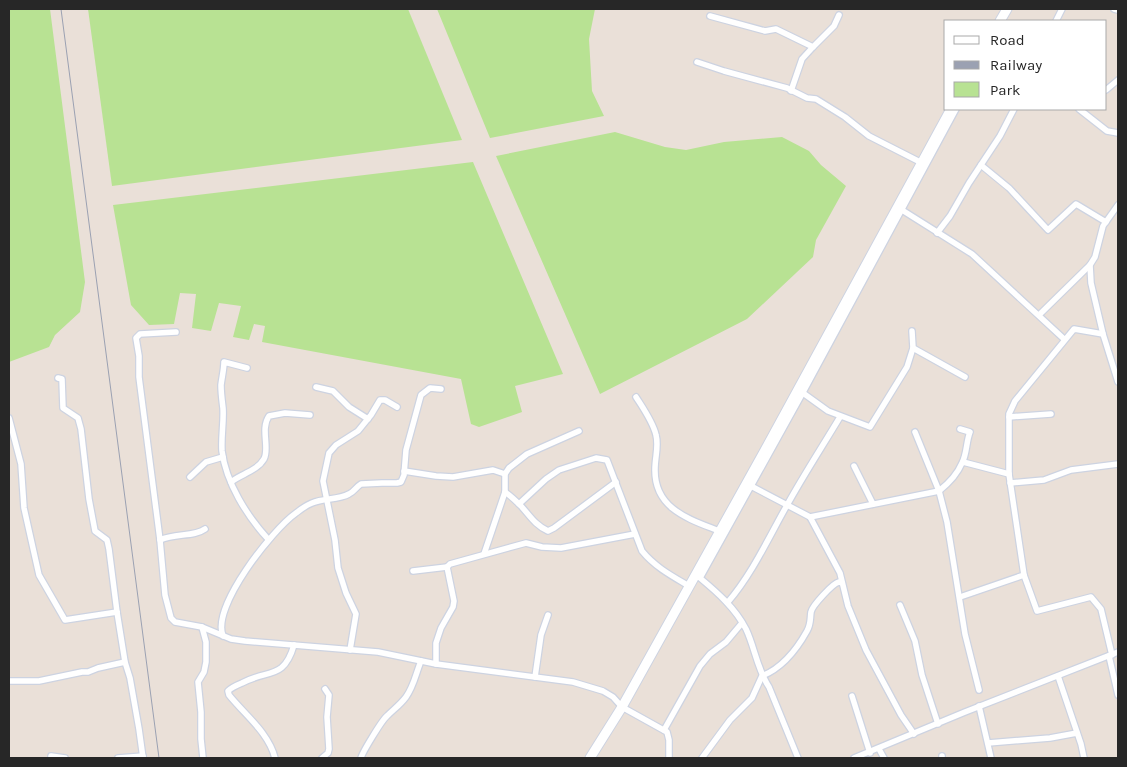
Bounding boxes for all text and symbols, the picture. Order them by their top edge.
legend [944,20,1107,110]
text: Road [990,31,1025,49]
text: Railway [990,56,1042,74]
text: Park [990,81,1020,99]

